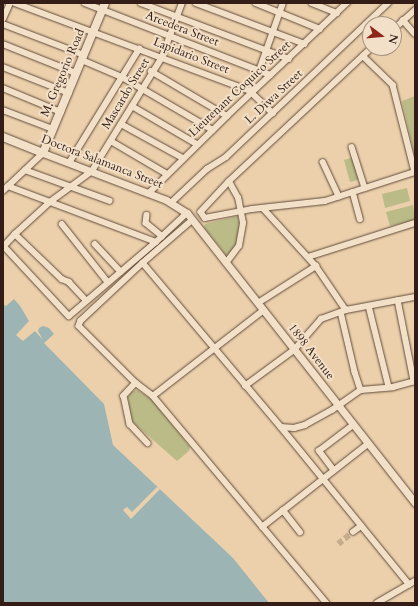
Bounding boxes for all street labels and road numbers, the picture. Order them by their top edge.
street label: Arcedera Street [143,8,221,50]
street label: M. Gregorio Road [38,27,88,119]
street label: Lapidario Street [151,35,231,77]
street label: Lieutenant Coquico Street [186,38,294,140]
street label: Mascardo Street [99,56,153,132]
street label: L. Diwa Street [242,67,306,127]
street label: Doctora Salamanca Street [39,132,165,192]
street label: 1898 Avenue [285,321,337,383]

